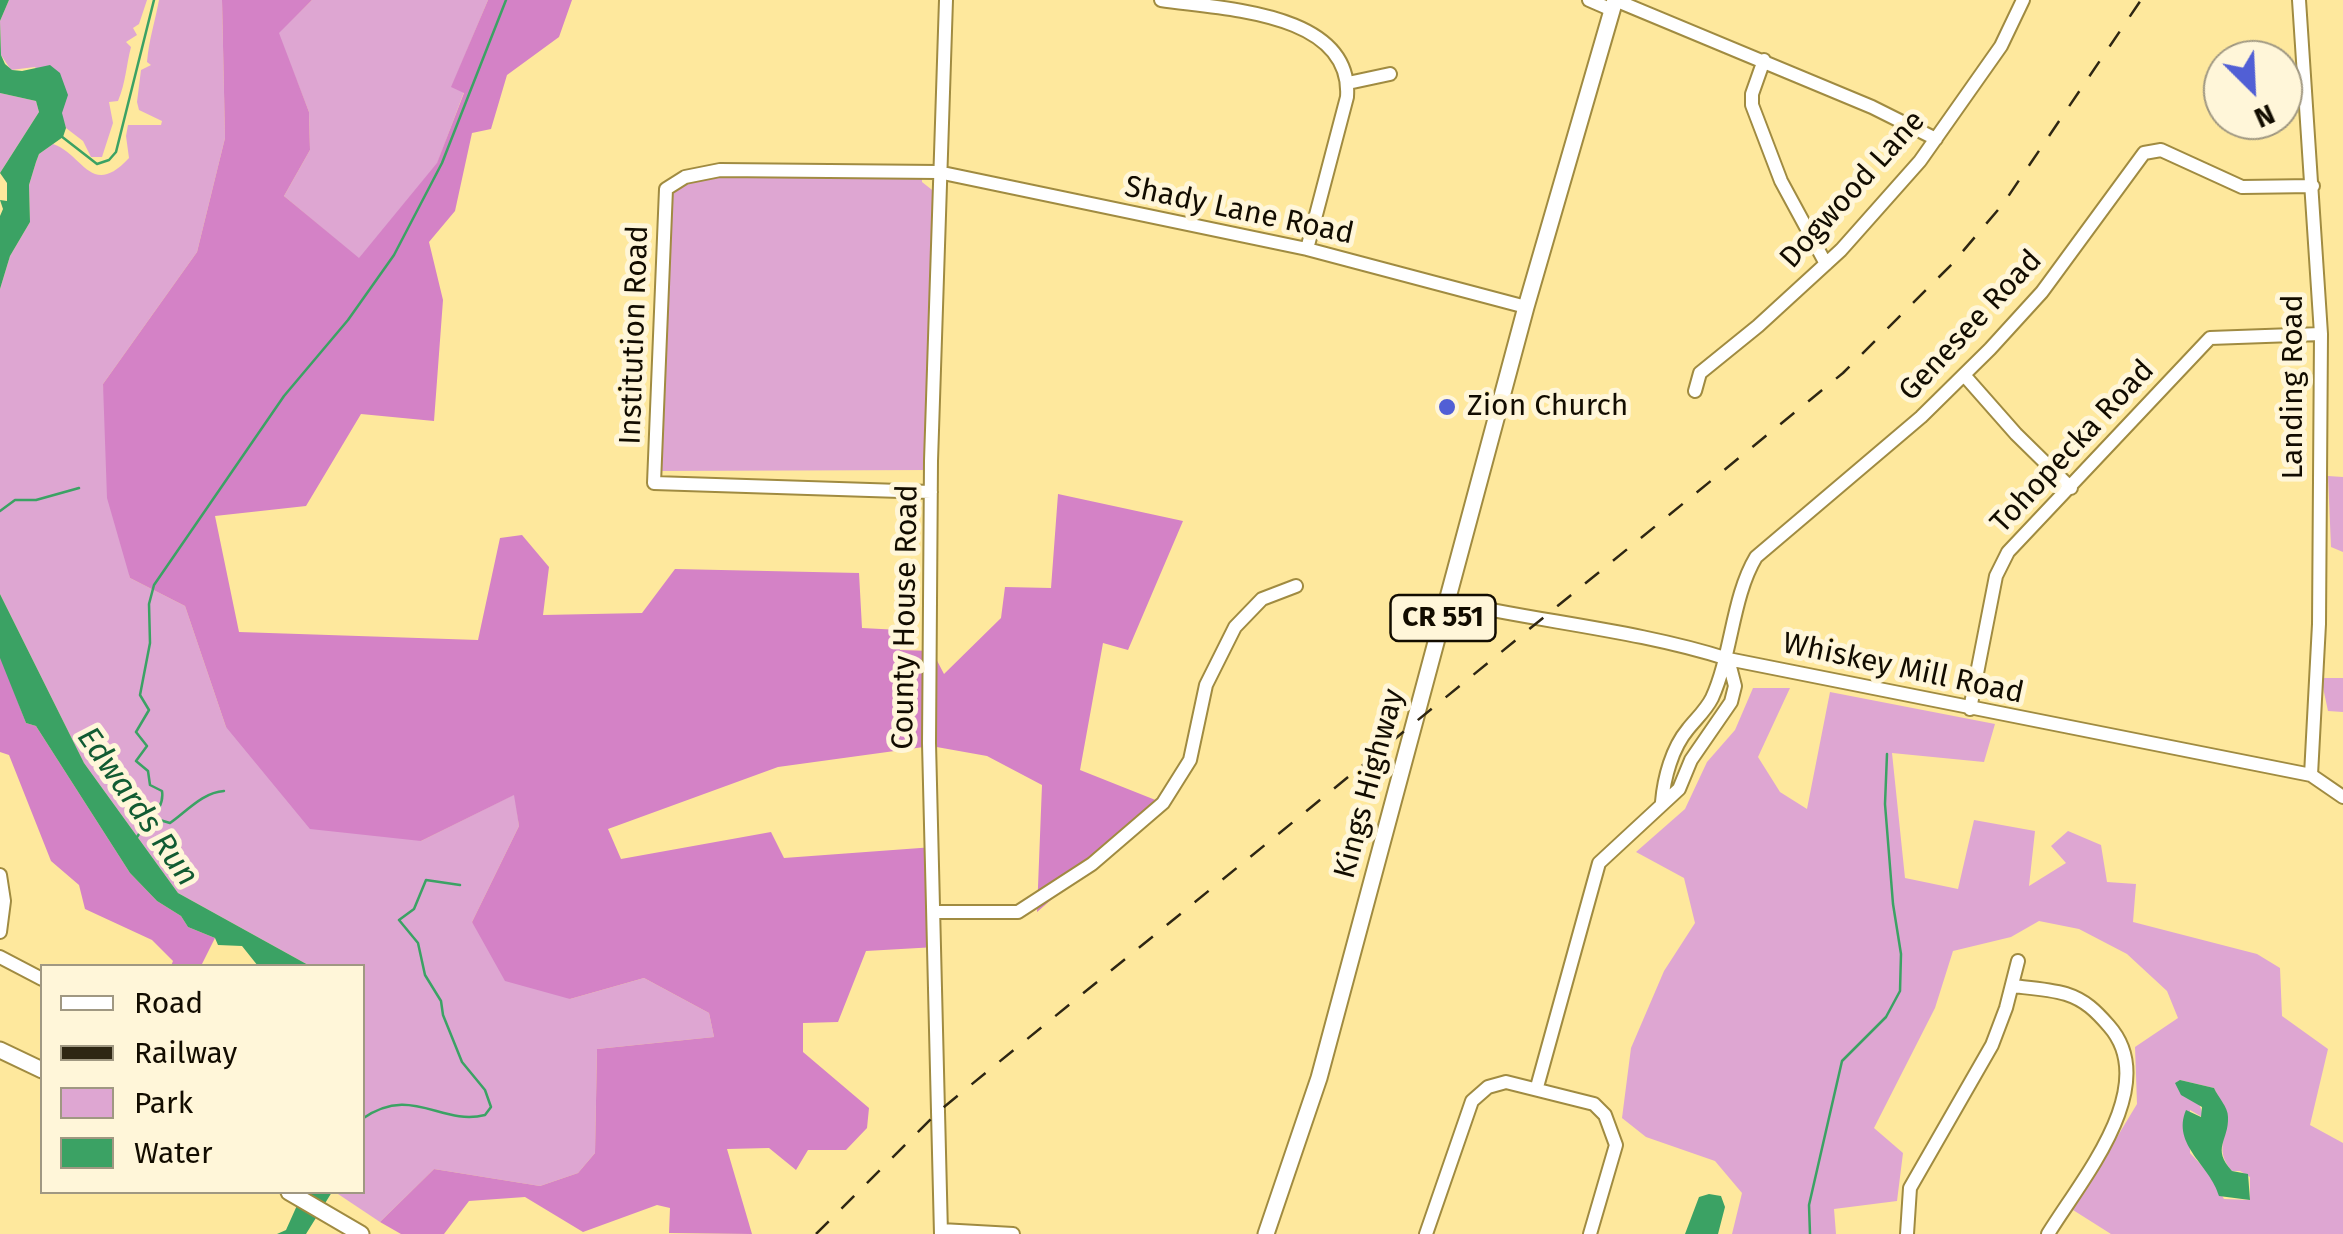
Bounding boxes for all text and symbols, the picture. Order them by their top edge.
north arrow [2203,40,2303,140]
text: N [2249,97,2280,135]
street label: Dogwood Lane [1773,104,1933,276]
street label: Shady Lane Road [1121,169,1357,253]
street label: Institution Road [613,225,657,445]
street label: Genesee Road [1892,243,2050,409]
street label: Landing Road [2276,294,2312,480]
street label: Tohopecka Road [1984,353,2162,541]
place label: Zion Church [1467,389,1628,425]
marker: Zion Church [1436,396,1458,418]
street label: County House Road [886,484,926,750]
road number: CR 551 [1390,595,1496,641]
street label: Whiskey Mill Road [1779,626,2027,712]
street label: Kings Highway [1327,685,1413,883]
water label: Edwards Run [68,720,206,894]
legend [40,964,365,1194]
text: Road [134,985,203,1021]
text: Railway [134,1035,237,1071]
text: Park [134,1085,193,1121]
text: Water [134,1135,213,1171]

